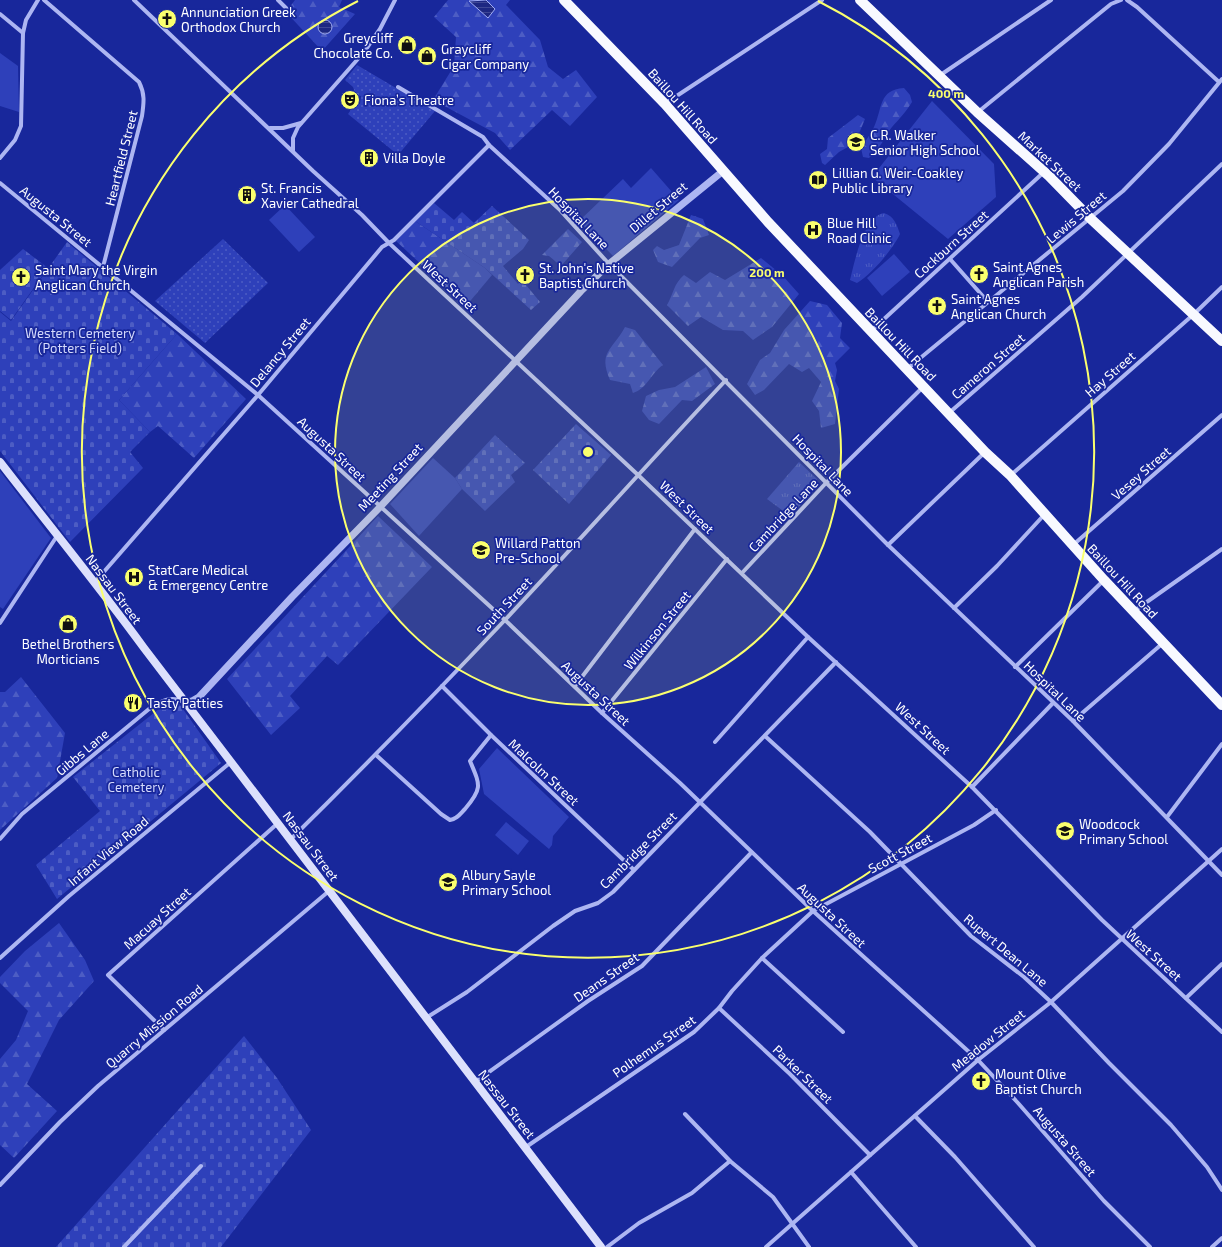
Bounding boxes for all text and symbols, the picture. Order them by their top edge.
place label: Annunciation Greek Orthodox Church [181,4,296,35]
church icon: Annunciation Greek Orthodox Church [156,8,178,30]
place label: Greycliff Chocolate Co. [313,30,394,61]
shop icon: Greycliff Chocolate Co. [396,34,418,56]
place label: Graycliff Cigar Company [441,41,529,72]
shop icon: Graycliff Cigar Company [416,45,438,67]
street label: Baillou Hill Road [645,65,721,147]
text: 400 m [928,86,964,100]
theatre icon: Fiona’s Theatre [339,89,361,111]
place label: Fiona’s Theatre [364,92,454,108]
street label: Heartfield Street [101,108,141,208]
place label: C.R. Walker Senior High School [870,127,980,158]
street label: Market Street [1015,127,1085,195]
school or university icon: C.R. Walker Senior High School [845,131,867,153]
building icon: Villa Doyle [358,147,380,169]
place label: Villa Doyle [383,150,446,166]
place label: Lillian G. Weir-Coakley Public Library [832,165,963,196]
library icon: Lillian G. Weir-Coakley Public Library [807,169,829,191]
street label: Dillet Street [626,178,690,236]
place label: St. Francis Xavier Cathedral [261,180,359,211]
street label: Augusta Street [17,182,95,250]
building icon: St. Francis Xavier Cathedral [236,184,258,206]
street label: Hospital Lane [545,184,613,252]
street label: Lewis Street [1043,187,1109,247]
street label: Cockburn Street [911,206,991,282]
place label: Blue Hill Road Clinic [827,215,891,246]
hospital icon: Blue Hill Road Clinic [802,219,824,241]
street label: West Street [419,256,481,316]
place label: Saint Agnes Anglican Parish [993,259,1084,290]
place label: St. John's Native Baptist Church [539,260,634,291]
place label: Saint Mary the Virgin Anglican Church [35,262,157,293]
church icon: Saint Agnes Anglican Parish [968,263,990,285]
church icon: St. John's Native Baptist Church [514,264,536,286]
text: 200 m [749,265,785,279]
church icon: Saint Mary the Virgin Anglican Church [10,266,32,288]
place label: Saint Agnes Anglican Church [951,291,1046,322]
church icon: Saint Agnes Anglican Church [926,295,948,317]
street label: Baillou Hill Road [862,304,940,384]
street label: Delancy Street [246,314,314,390]
park label: Western Cemetery (Potters Field) [25,325,135,356]
street label: Cameron Street [948,330,1028,402]
street label: Hay Street [1082,348,1138,400]
street label: Augusta Street [294,413,370,485]
street label: Hospital Lane [789,431,857,499]
street label: Meeting Street [354,440,426,514]
street label: Vesey Street [1108,443,1174,503]
centre of rings [581,445,595,459]
street label: Cambridge Lane [745,475,821,555]
street label: West Street [656,477,718,537]
place label: Willard Patton Pre-School [495,535,580,566]
school or university icon: Willard Patton Pre-School [470,539,492,561]
street label: Baillou Hill Road [1084,540,1162,622]
street label: Nassau Street [83,551,145,627]
place label: StatCare Medical & Emergency Centre [148,562,268,593]
hospital icon: StatCare Medical & Emergency Centre [123,566,145,588]
street label: South Street [473,574,535,638]
street label: Wilkinson Street [620,587,694,673]
shop icon: Bethel Brothers Morticians [57,613,79,635]
place label: Bethel Brothers Morticians [22,636,114,667]
street label: Augusta Street [558,657,634,729]
street label: Hospital Lane [1021,657,1089,725]
restaurant icon: Tasty Patties [122,692,144,714]
place label: Tasty Patties [147,695,223,711]
street label: West Street [892,698,954,758]
street label: Gibbs Lane [52,725,112,779]
street label: Malcolm Street [506,735,583,809]
park label: Catholic Cemetery [108,764,165,795]
street label: Nassau Street [280,808,342,884]
street label: Cambridge Street [596,808,680,892]
street label: Infant View Road [65,813,151,889]
place label: Woodcock Primary School [1079,816,1168,847]
school or university icon: Woodcock Primary School [1054,820,1076,842]
street label: Scott Street [865,830,935,876]
place label: Albury Sayle Primary School [462,867,551,898]
school or university icon: Albury Sayle Primary School [437,871,459,893]
street label: Augusta Street [794,879,870,951]
street label: Macuay Street [120,884,194,952]
street label: Rupert Dean Lane [961,910,1051,990]
street label: West Street [1123,926,1185,984]
street label: Deans Street [570,949,642,1005]
street label: Quarry Mission Road [102,981,206,1071]
street label: Meadow Street [948,1006,1028,1074]
street label: Polhemus Street [609,1011,699,1081]
street label: Parker Street [770,1041,836,1107]
street label: Nassau Street [475,1066,539,1142]
place label: Mount Olive Baptist Church [995,1066,1082,1097]
church icon: Mount Olive Baptist Church [970,1070,992,1092]
street label: Augusta Street [1030,1103,1100,1179]

